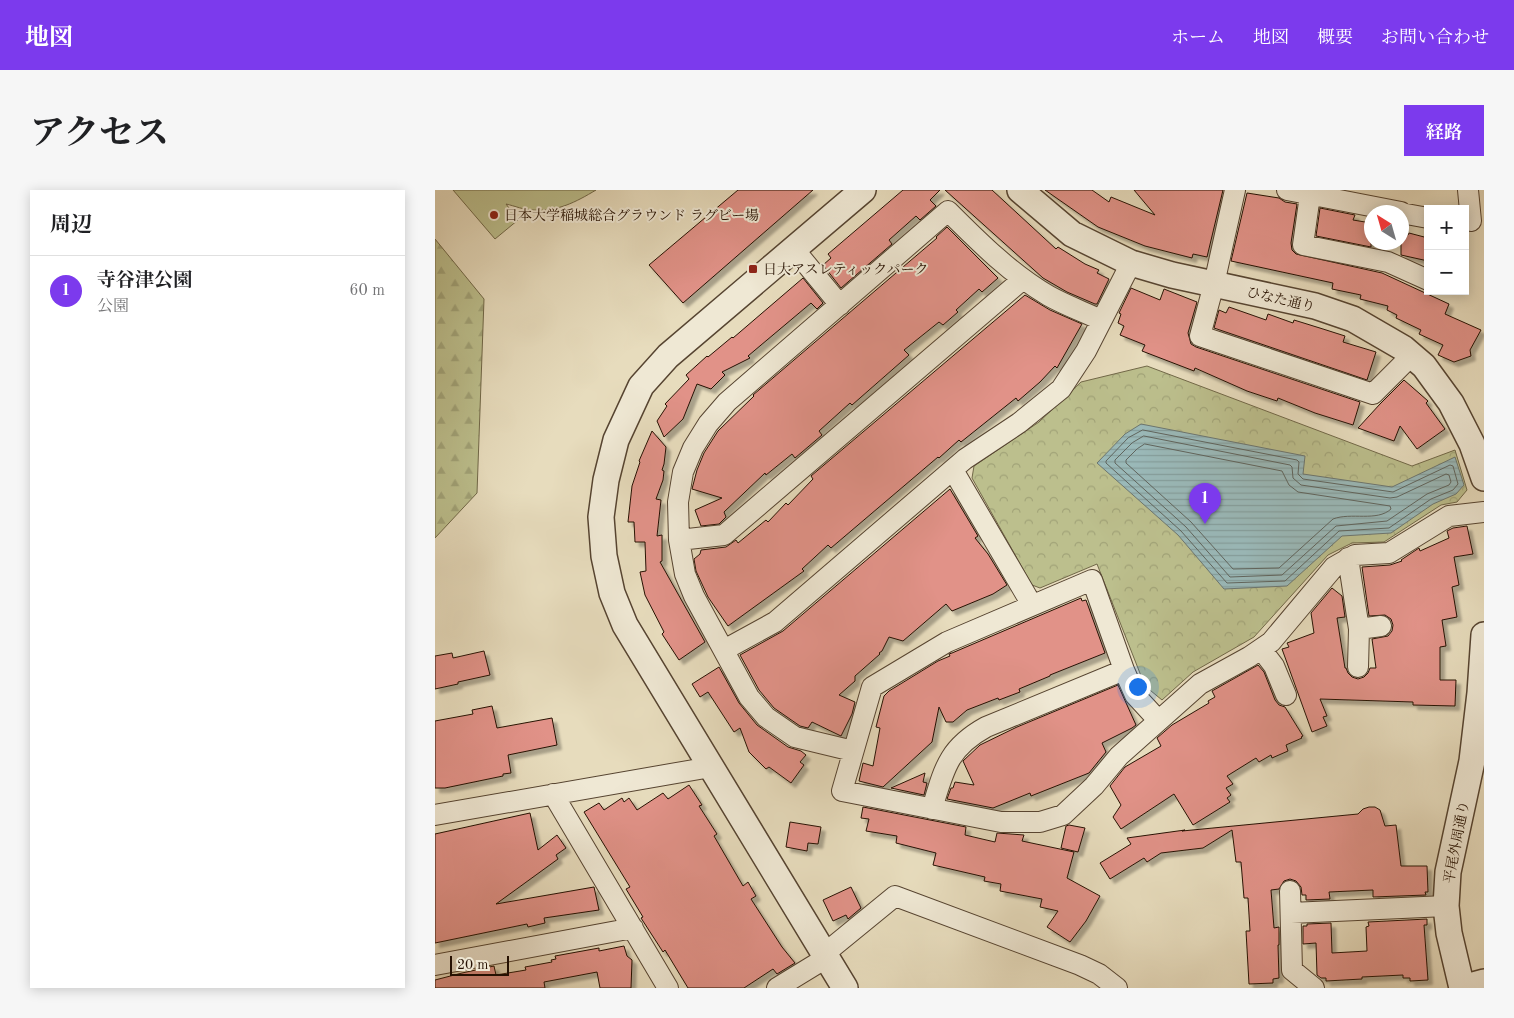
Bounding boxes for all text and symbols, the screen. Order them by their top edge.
text: 地図 [25,27,73,51]
text: ホーム [1171,29,1225,47]
text: 地図 [1253,29,1289,47]
text: 概要 [1317,29,1353,47]
text: お問い合わせ [1381,29,1489,47]
button: 経路 [1404,105,1484,156]
text: アクセス [30,117,169,152]
north arrow [1364,205,1409,250]
map controls [1424,205,1469,295]
button: + [1424,205,1469,250]
place label: 日本大学稲城総合グラウンド ラグビー場 [504,208,759,223]
marker: 日本大学稲城総合グラウンド ラグビー場 [488,209,500,221]
text: 周辺 [50,215,92,236]
button: − [1424,250,1469,295]
place label: 日大アスレティックパーク [763,262,928,277]
marker: 日大アスレティックパーク [747,263,759,275]
text: 寺谷津公園 [97,272,192,291]
text: 1 [61,283,71,299]
text: 60 m [349,283,385,299]
street label: ひなた通り [1245,284,1317,315]
text: 公園 [97,299,129,315]
pin: 1 [1189,483,1221,524]
your location [1125,674,1151,700]
street label: 平尾外周通り [1441,799,1472,885]
scale bar [450,953,509,976]
text: 20 m [457,958,488,972]

